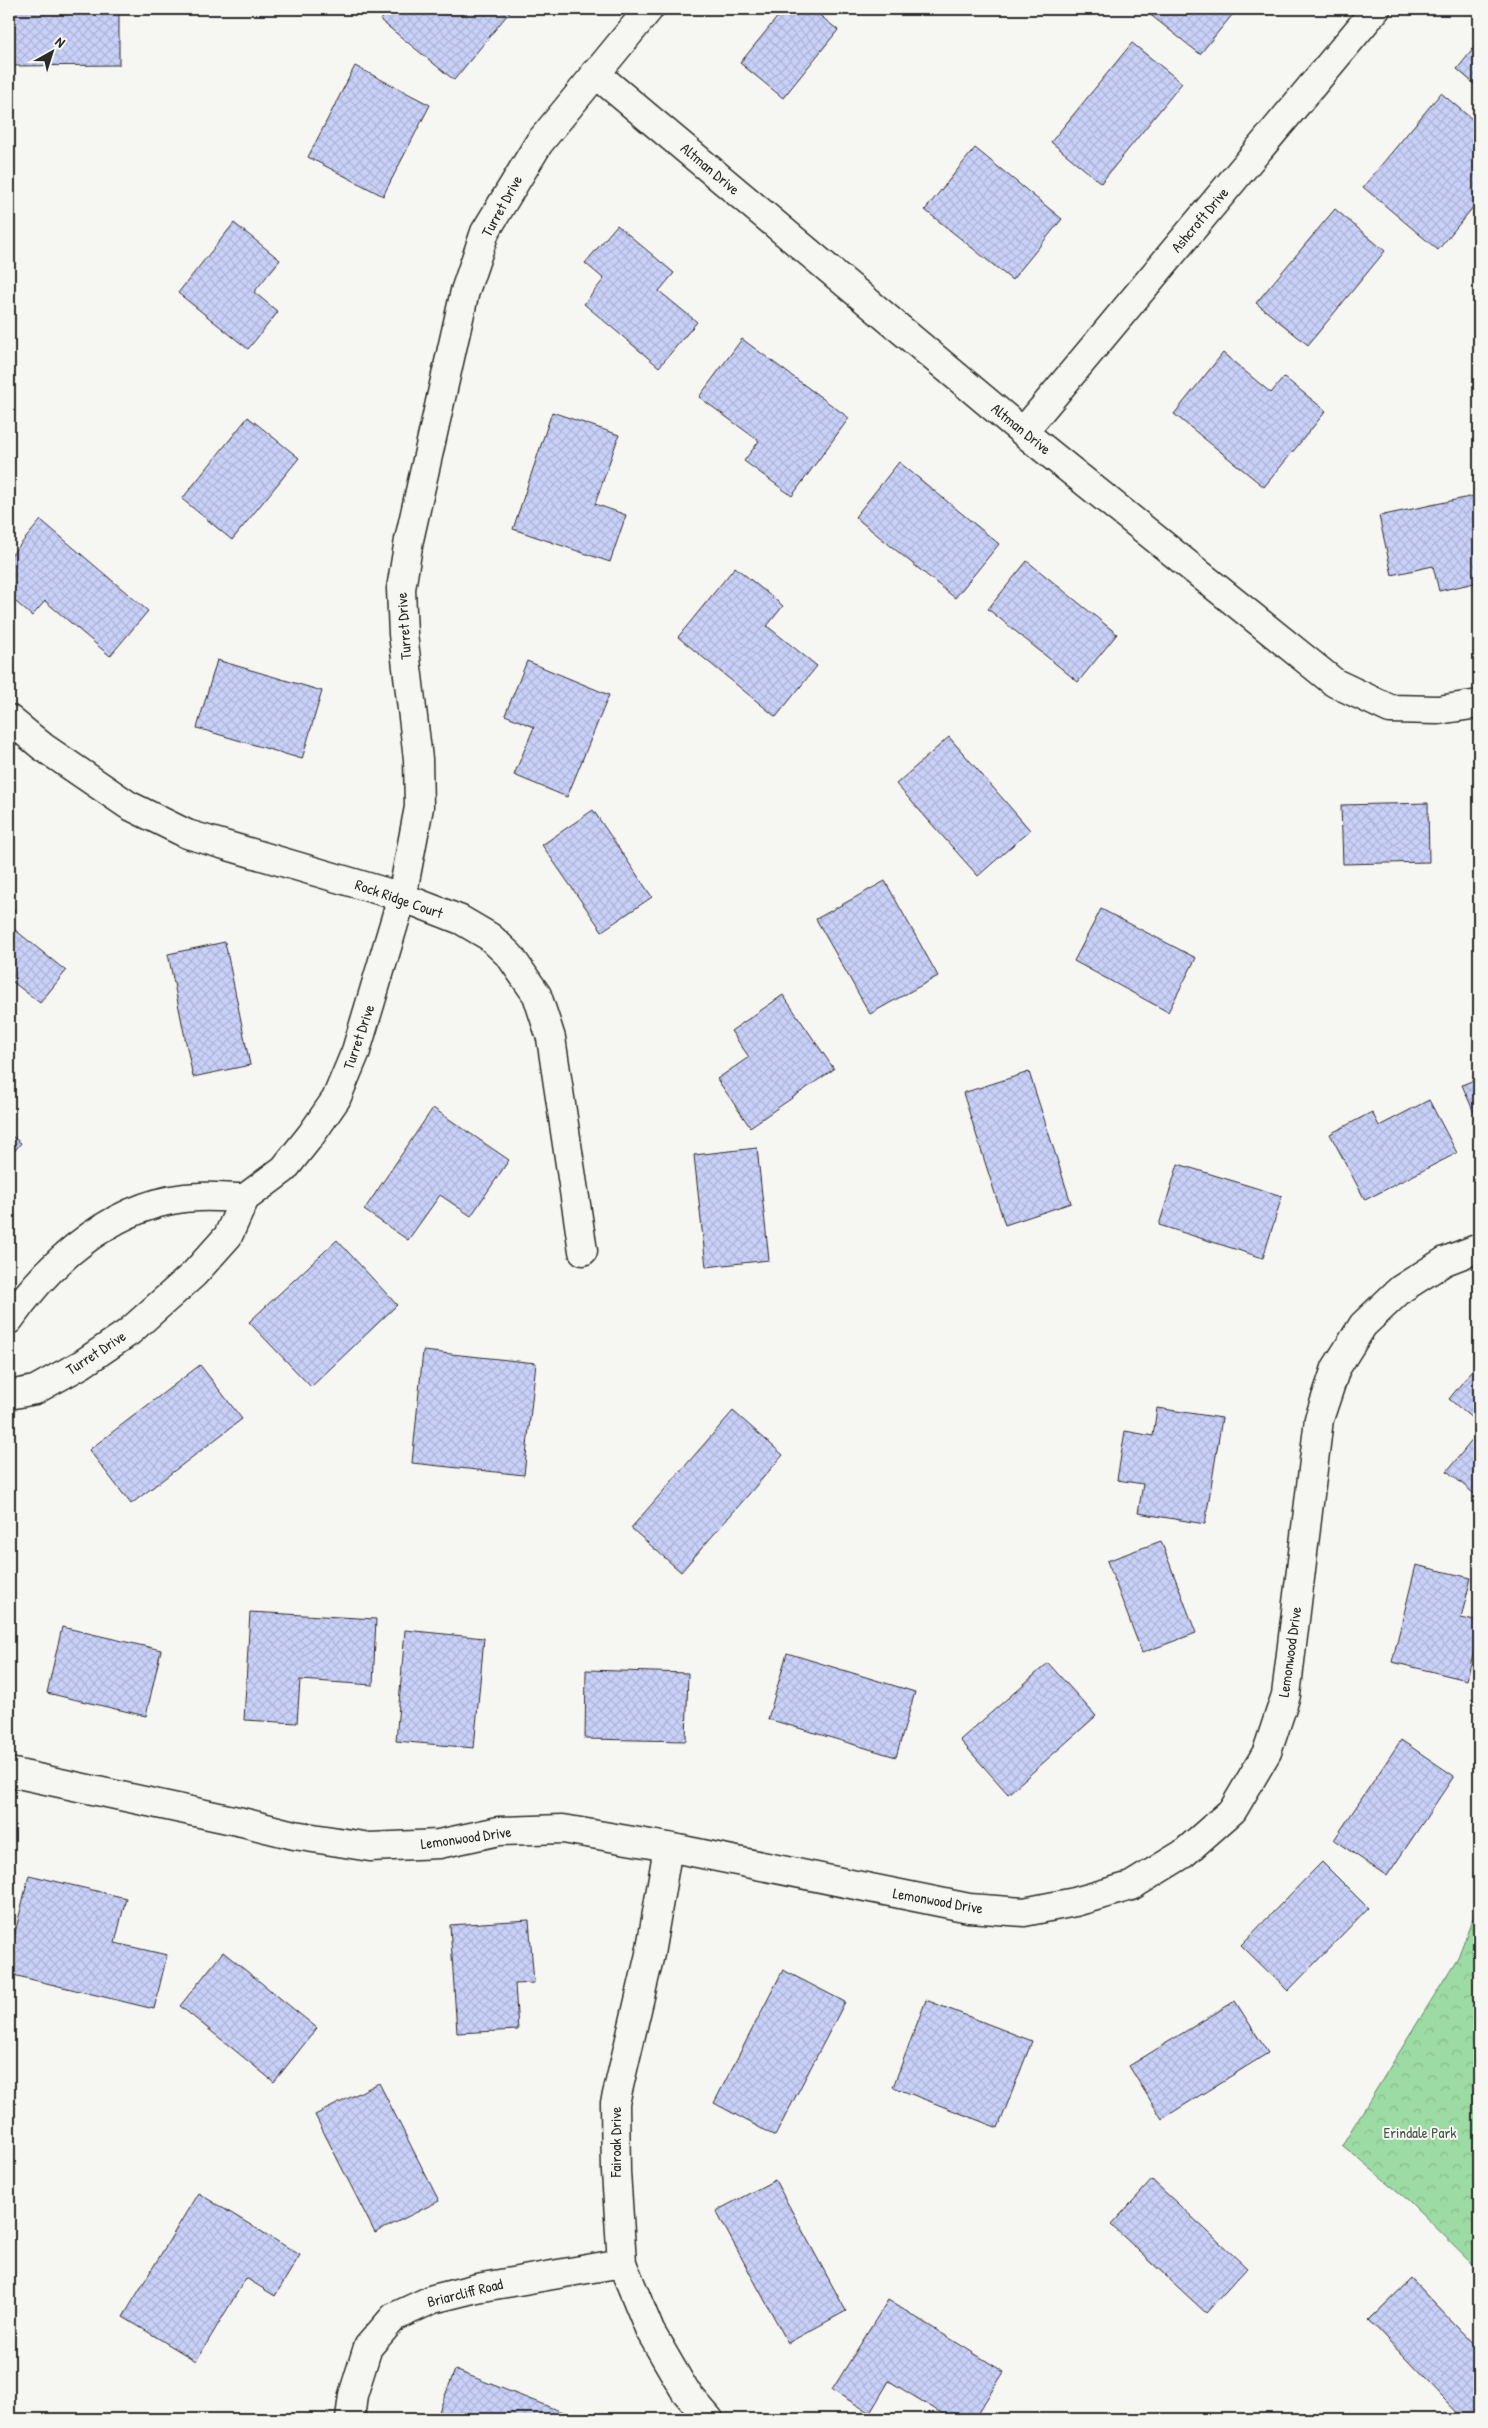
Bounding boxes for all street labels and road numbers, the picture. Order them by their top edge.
street label: Altman Drive [676,138,744,200]
street label: Turret Drive [476,171,527,240]
street label: Ashcroft Drive [1166,183,1233,257]
street label: Altman Drive [987,398,1056,459]
street label: Turret Drive [391,592,416,660]
street label: Rock Ridge Court [352,874,447,924]
street label: Turret Drive [338,1002,379,1072]
street label: Turret Drive [62,1325,130,1380]
street label: Lemonwood Drive [1273,1605,1306,1699]
street label: Lemonwood Drive [419,1821,513,1854]
street label: Lemonwood Drive [891,1882,985,1919]
street label: Fairoak Drive [605,2107,626,2178]
street label: Briarcliff Road [425,2273,505,2312]

